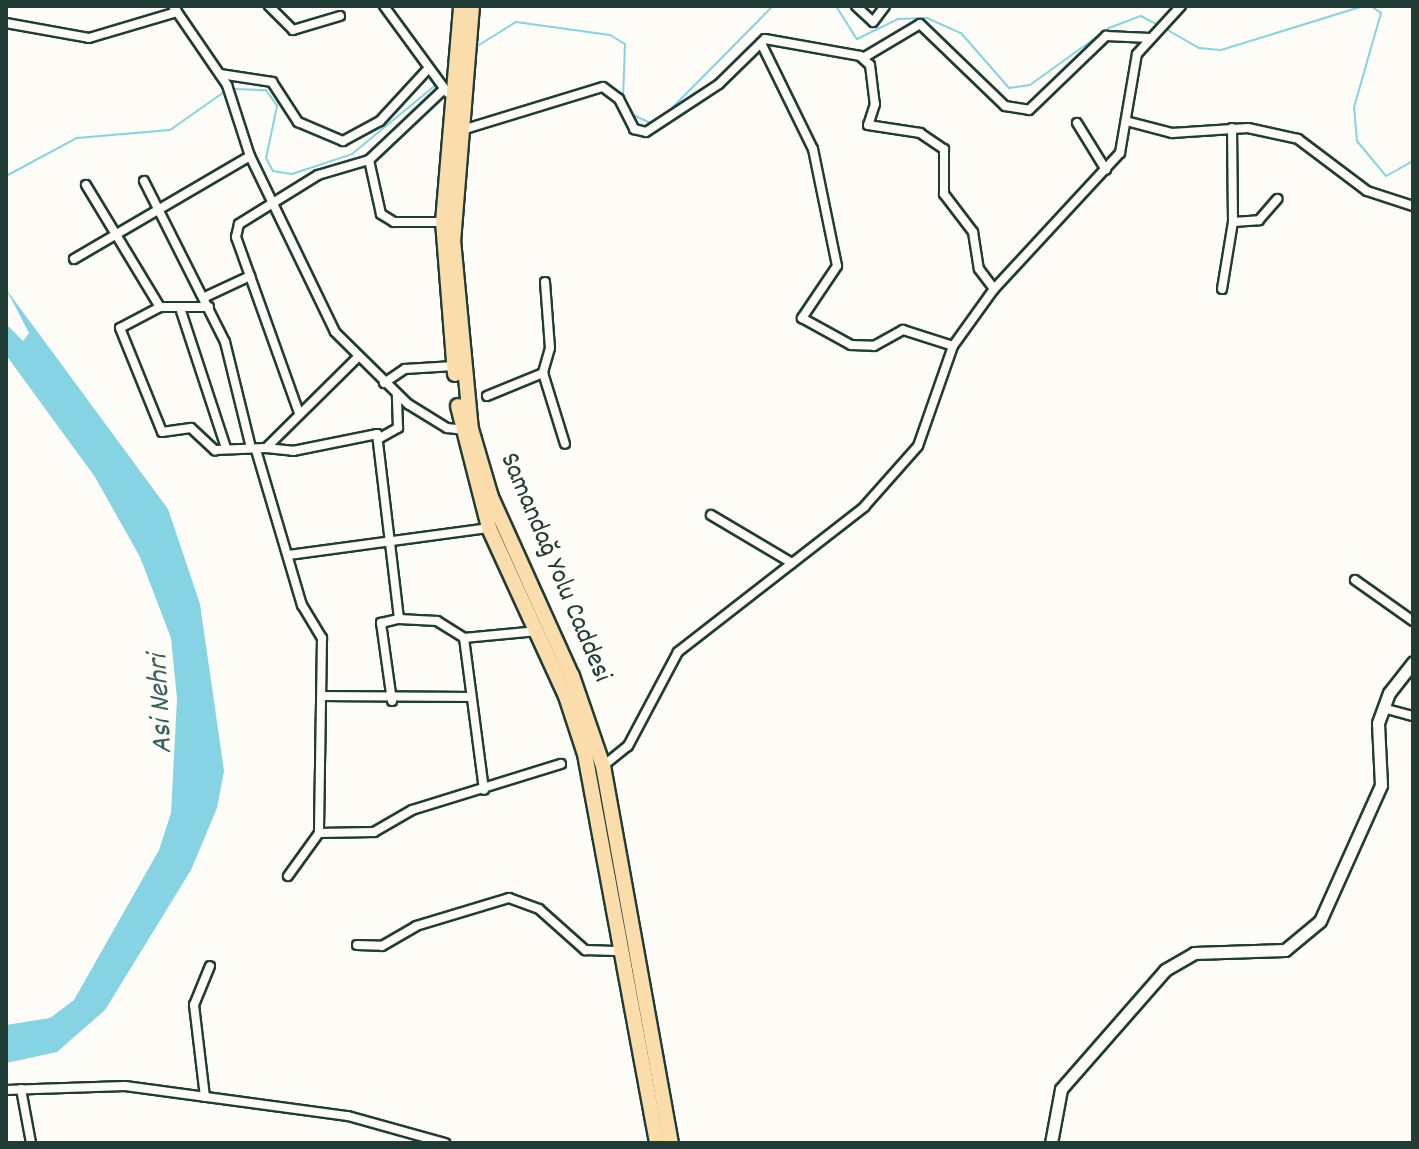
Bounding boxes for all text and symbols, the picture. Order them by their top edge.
street label: Samandağ Yolu Caddesi [490,448,618,688]
water label: Asi Nehri [142,653,184,755]

